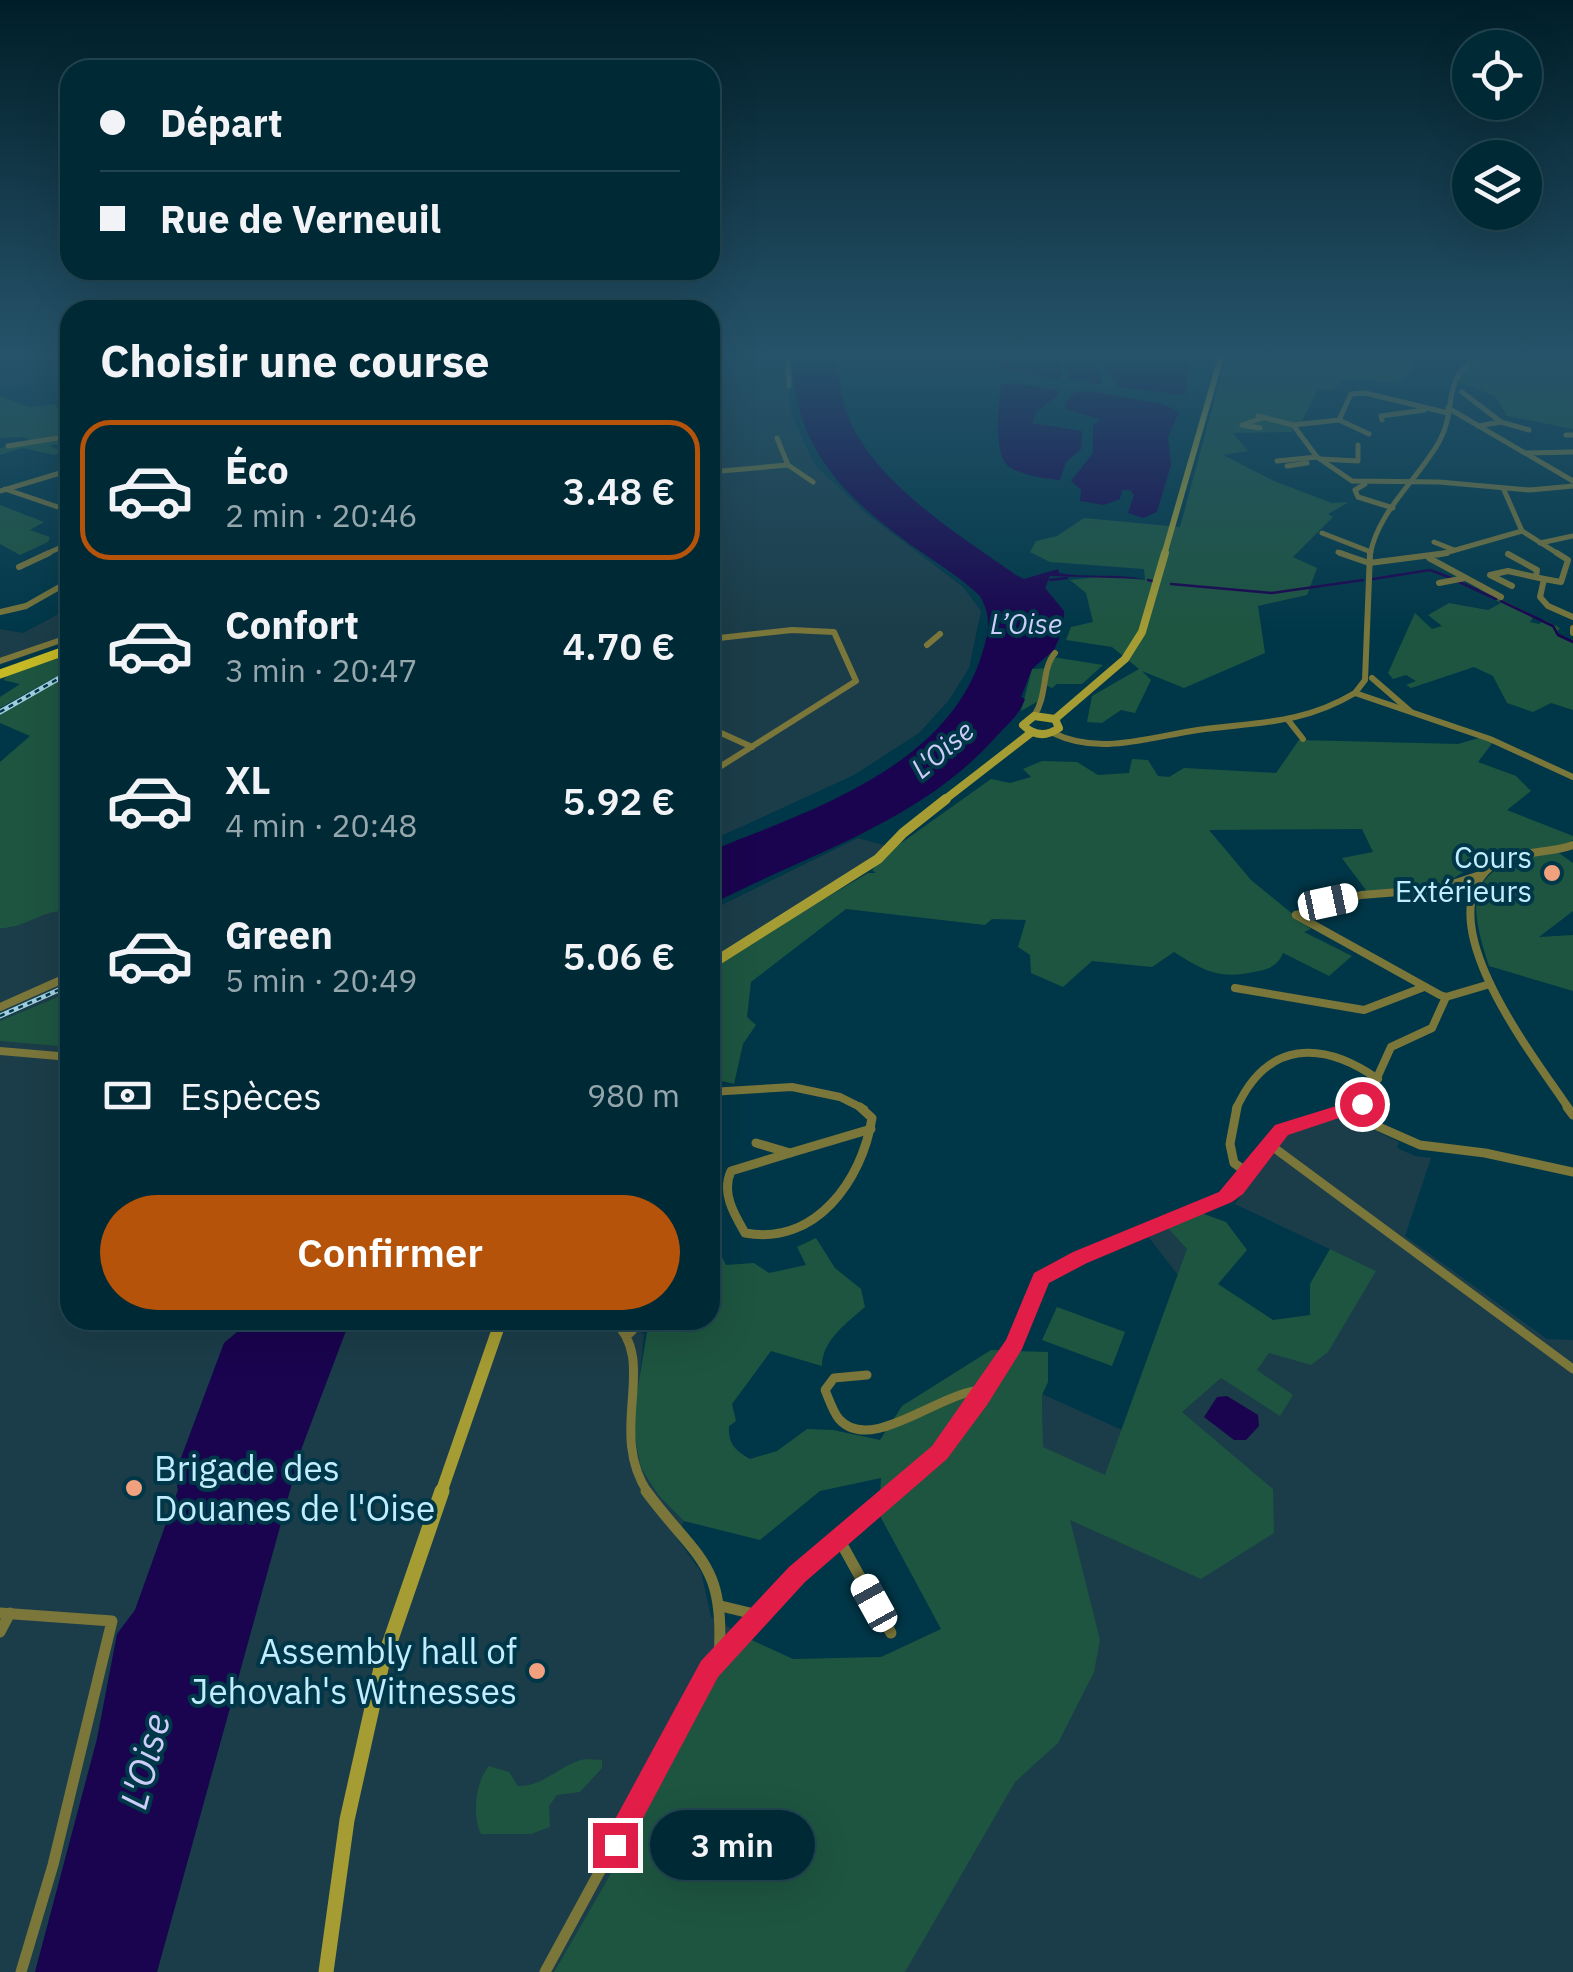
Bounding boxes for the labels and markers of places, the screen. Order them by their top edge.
place label: Cours Extérieurs [1395,837,1532,910]
marker: Cours Extérieurs [1541,862,1563,884]
place label: Brigade des Douanes de l'Oise [154,1445,435,1531]
marker: Brigade des Douanes de l'Oise [123,1477,145,1499]
place label: Assembly hall of Jehovah's Witnesses [191,1628,517,1714]
marker: Assembly hall of Jehovah's Witnesses [526,1660,548,1682]

